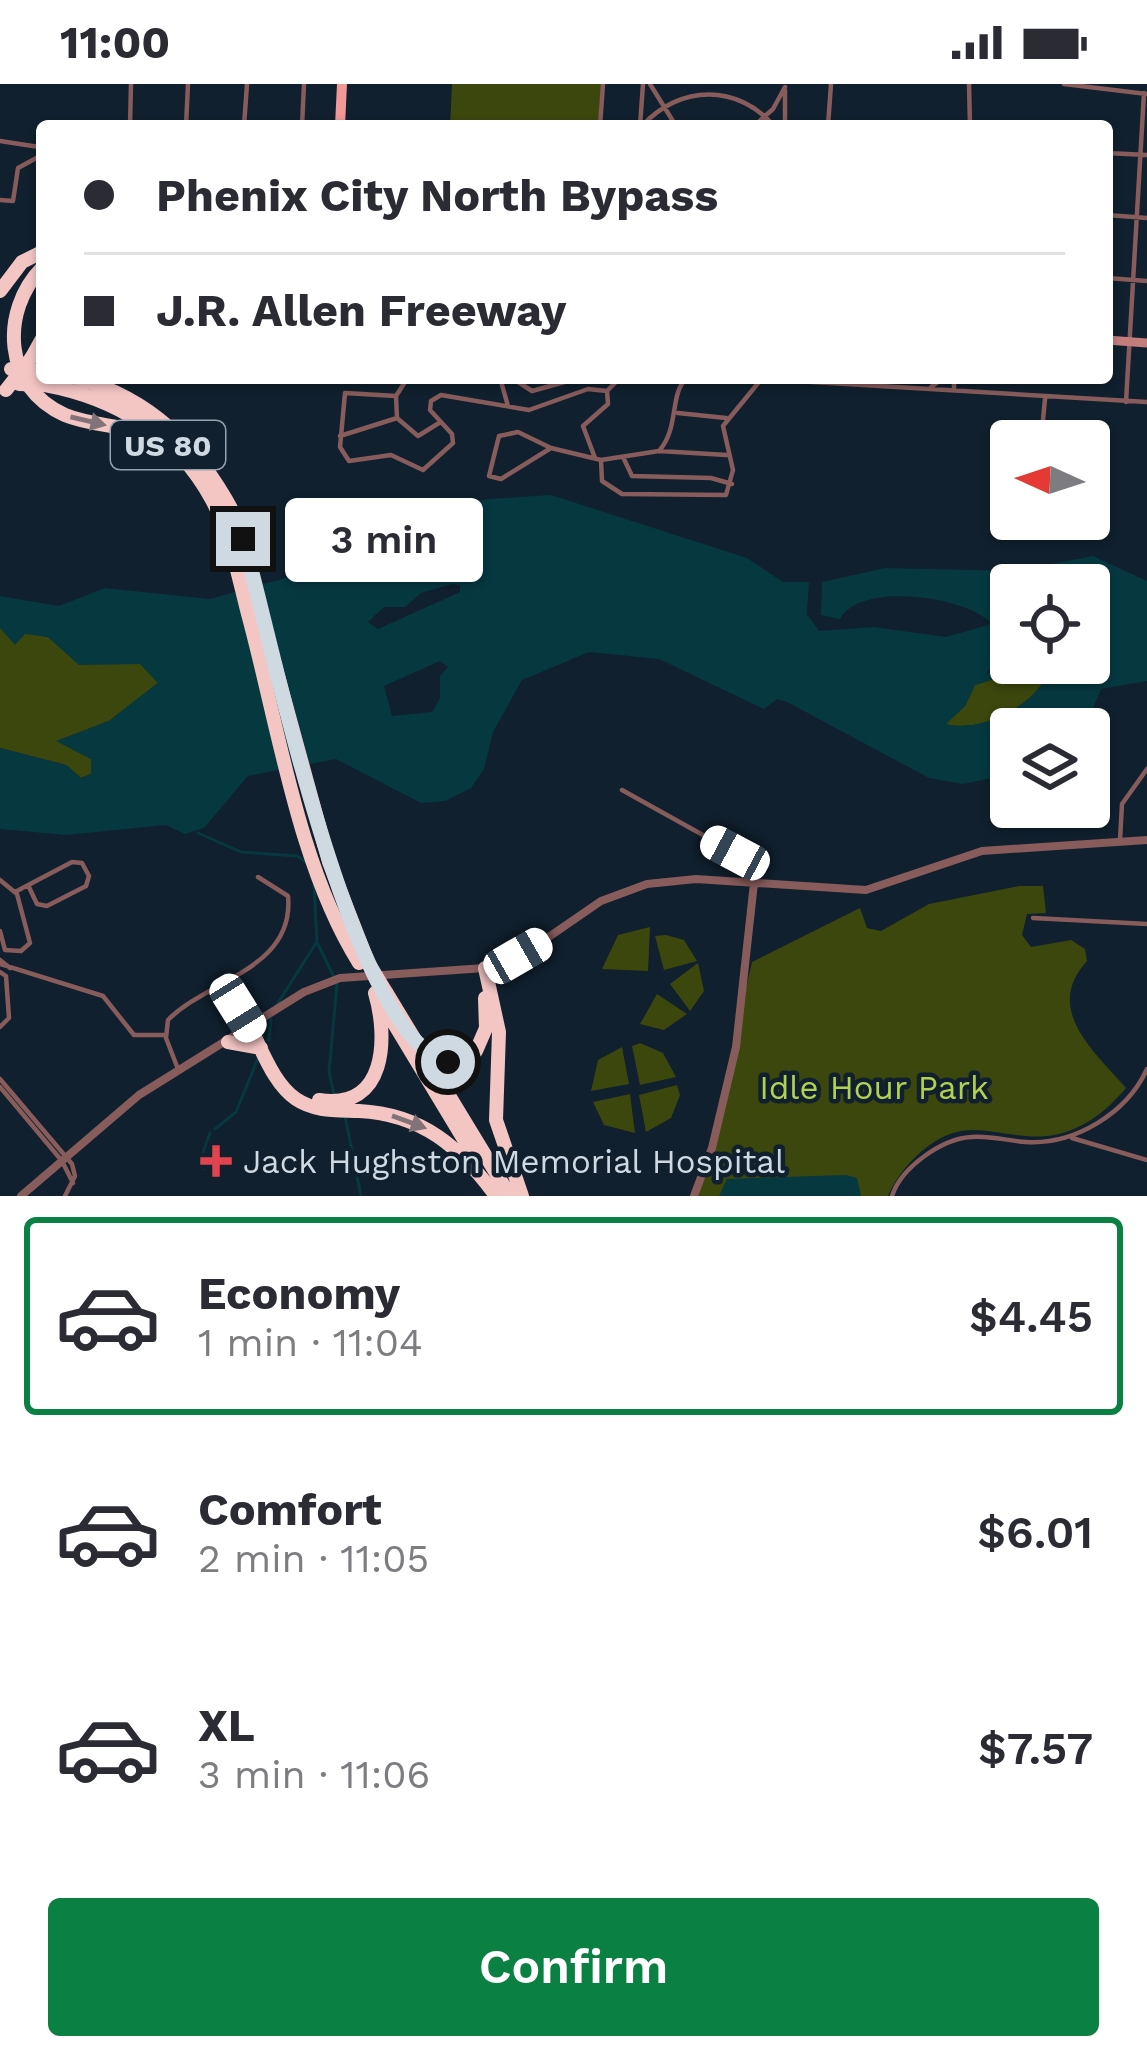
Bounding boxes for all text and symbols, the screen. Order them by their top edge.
text: 11:00 [60,16,170,69]
text: Phenix City North Bypass [156,169,718,222]
text: J.R. Allen Freeway [156,284,566,337]
one-way arrow [69,412,107,431]
north arrow [990,420,1110,540]
map controls [990,420,1110,828]
road number: US 80 [111,421,225,469]
callout: 3 min [285,497,483,581]
route end [216,512,270,566]
text: 3 min [331,517,437,562]
button: locate [990,564,1110,684]
button: layers [990,708,1110,828]
car [695,820,775,886]
car [478,922,558,990]
car [204,968,272,1048]
route start [421,1035,475,1089]
park label: Idle Hour Park [759,1068,989,1107]
one-way arrow [391,1113,427,1132]
place label: Jack Hughston Memorial Hospital [243,1142,785,1181]
marker: Jack Hughston Memorial Hospital [200,1145,232,1177]
icon: car [54,1262,162,1370]
text: Economy [198,1267,400,1320]
text: $4.45 [969,1290,1093,1343]
text: 1 min · 11:04 [198,1320,423,1365]
icon: car [54,1478,162,1586]
text: Comfort [198,1483,382,1536]
text: $6.01 [978,1506,1093,1559]
text: 2 min · 11:05 [198,1536,429,1581]
icon: car [54,1694,162,1802]
text: XL [198,1699,255,1752]
text: $7.57 [978,1722,1093,1775]
text: 3 min · 11:06 [198,1752,430,1797]
button: Confirm [48,1898,1099,2036]

